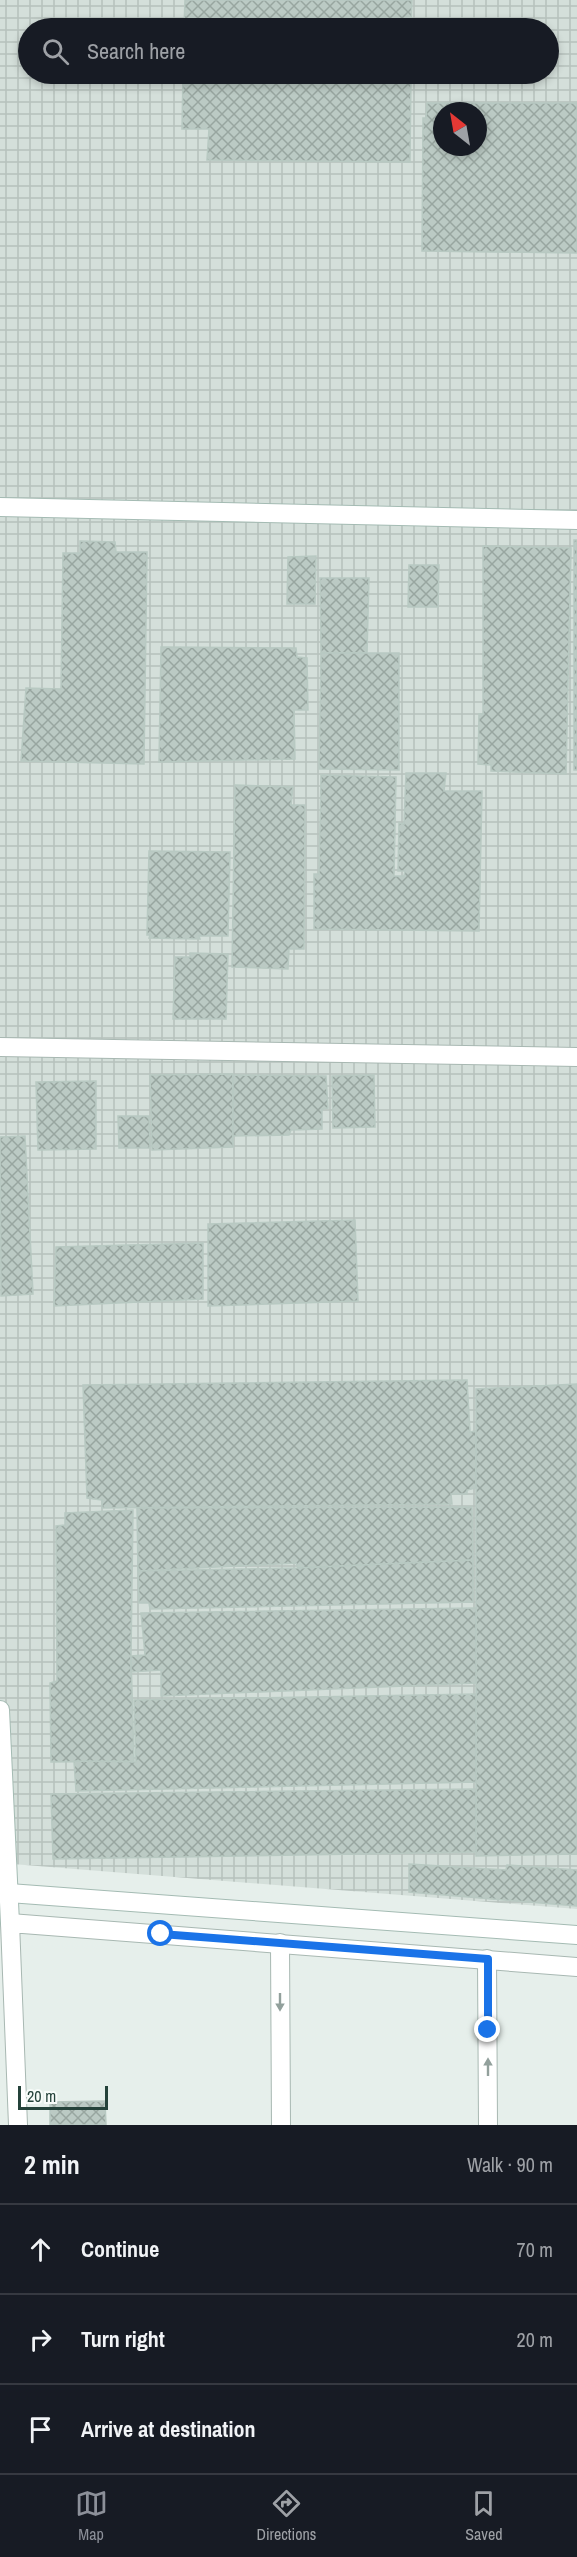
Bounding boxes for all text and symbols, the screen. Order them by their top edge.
search box [18,18,559,84]
icon: search [39,35,72,68]
text: Search here [87,36,185,66]
north arrow [433,102,487,156]
route start [147,1920,173,1946]
one-way arrow [275,1992,285,2011]
route end [474,2016,500,2042]
one-way arrow [483,2057,493,2076]
scale bar [18,2083,108,2110]
text: 20 m [27,2085,56,2107]
text: 2 min [24,2147,80,2182]
text: Walk · 90 m [467,2151,553,2178]
icon: ahead [24,2233,57,2266]
text: Continue [81,2234,159,2264]
text: 70 m [517,2236,553,2263]
icon: right [24,2323,57,2356]
text: Turn right [81,2324,165,2354]
text: 20 m [517,2326,553,2353]
icon: arrive [24,2413,57,2446]
text: Arrive at destination [81,2414,255,2444]
tab: Map [75,2487,108,2545]
tab: Directions [257,2487,316,2545]
tab: Saved [465,2487,503,2545]

